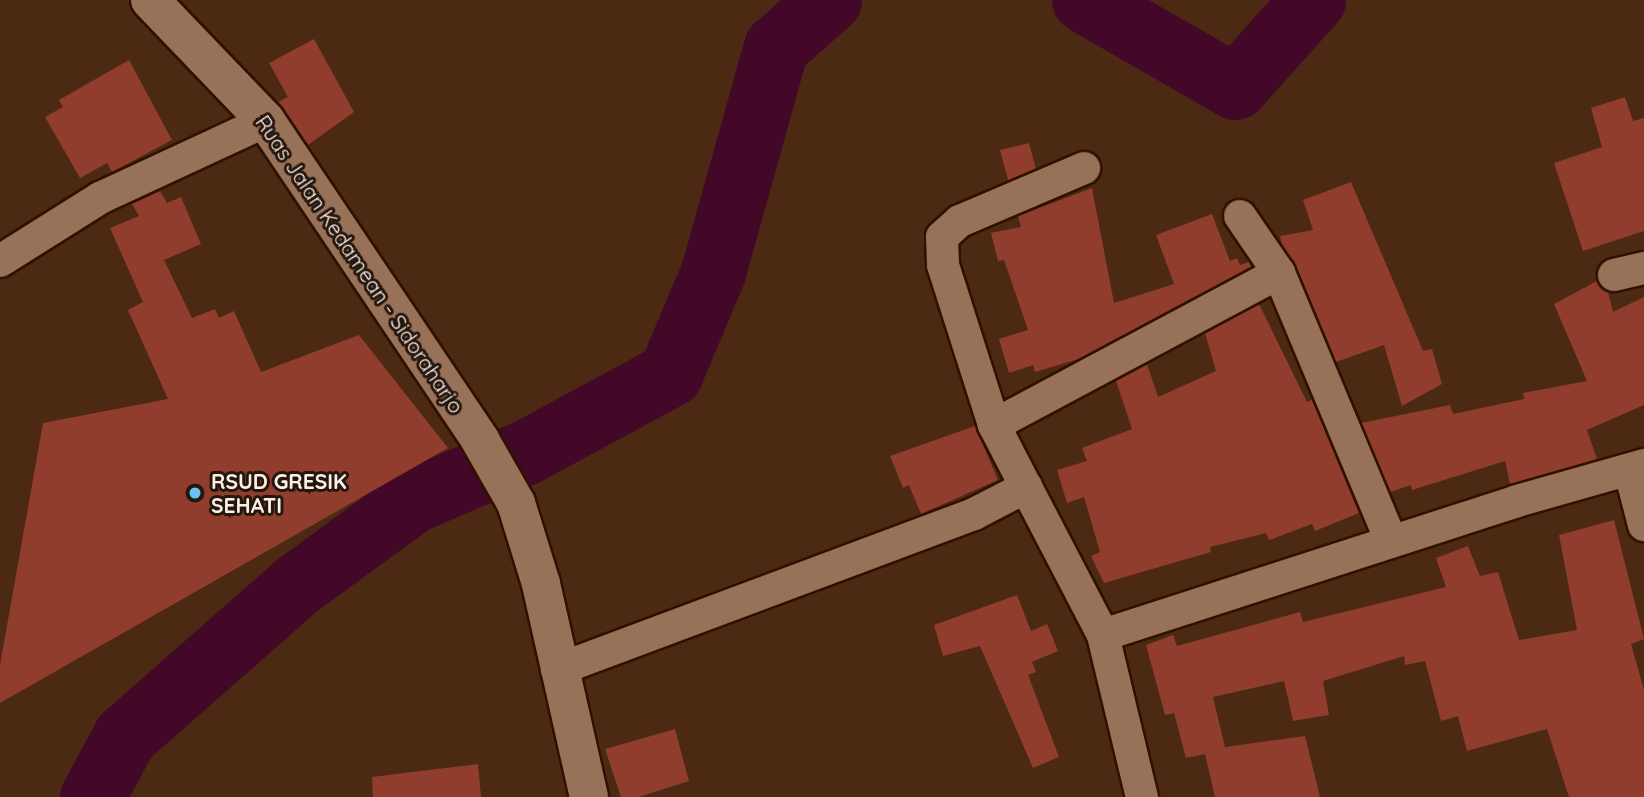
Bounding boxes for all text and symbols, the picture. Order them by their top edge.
street label: Ruas Jalan Kedamean - Sidoraharjo [251,110,469,418]
place label: RSUD GRESIK SEHATI [211,468,347,518]
marker: RSUD GRESIK SEHATI [185,483,205,503]

